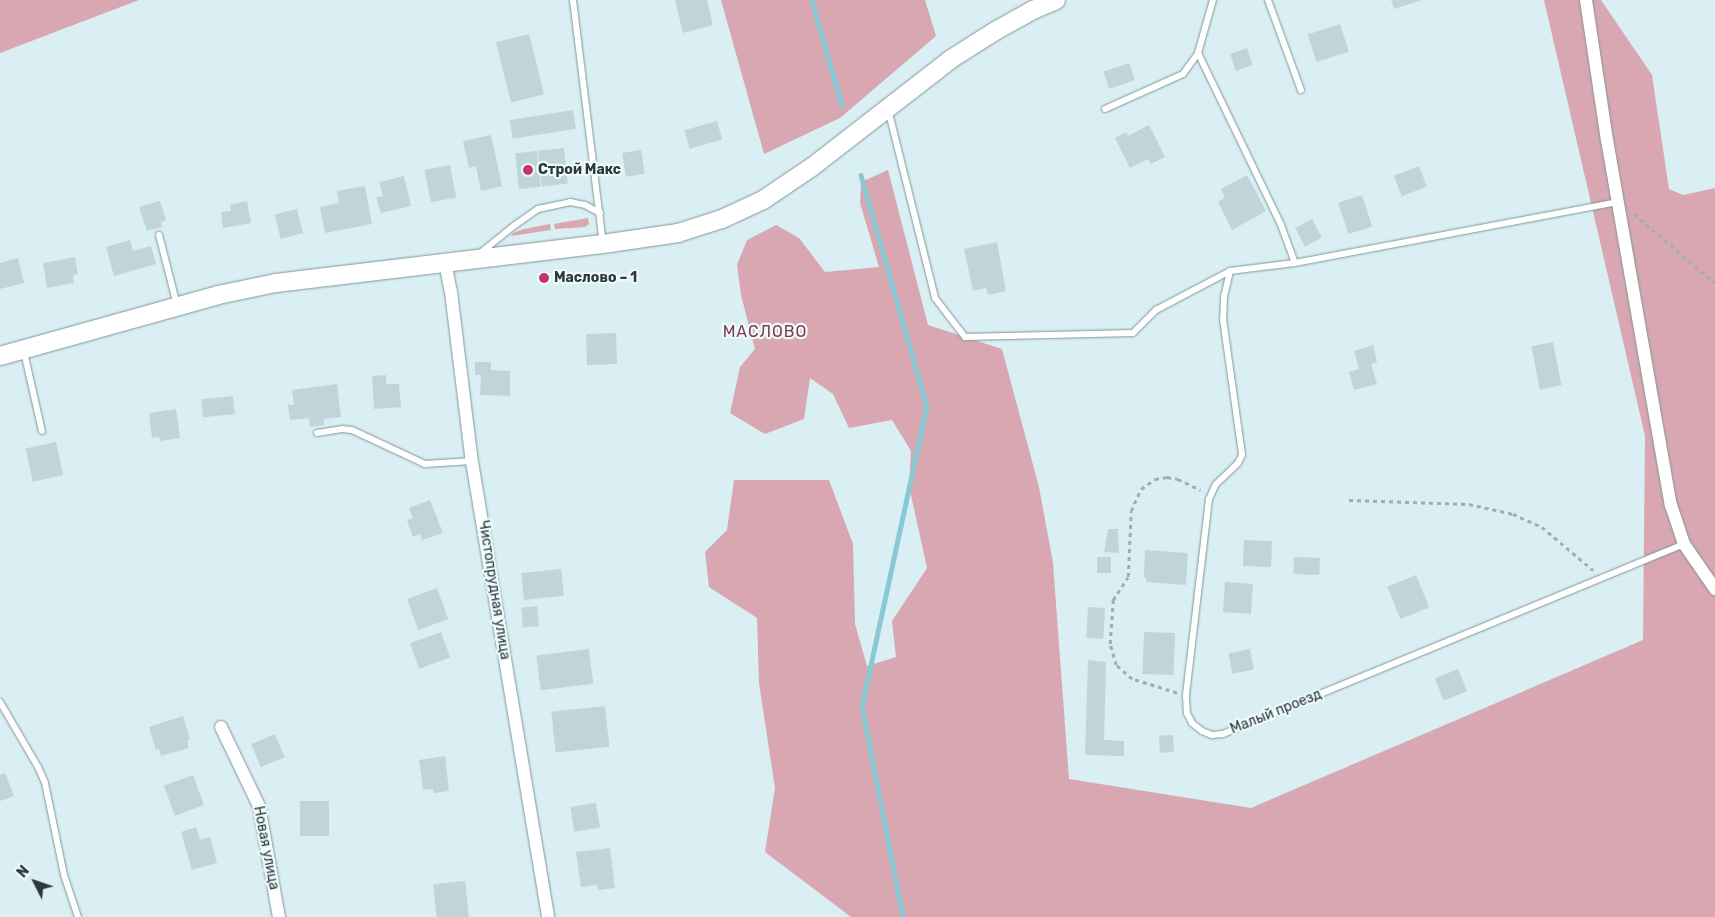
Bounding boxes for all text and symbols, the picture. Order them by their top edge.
place label: Строй Макс [538,162,621,178]
marker: Строй Макс [522,164,534,176]
place label: Маслово – 1 [554,270,637,286]
marker: Маслово – 1 [538,272,550,284]
district label: МАСЛОВО [722,322,808,342]
street label: Чистопрудная улица [475,519,513,661]
street label: Малый проезд [1228,686,1324,738]
street label: Новая улица [250,805,282,891]
north arrow [10,857,60,907]
text: N [14,862,33,881]

